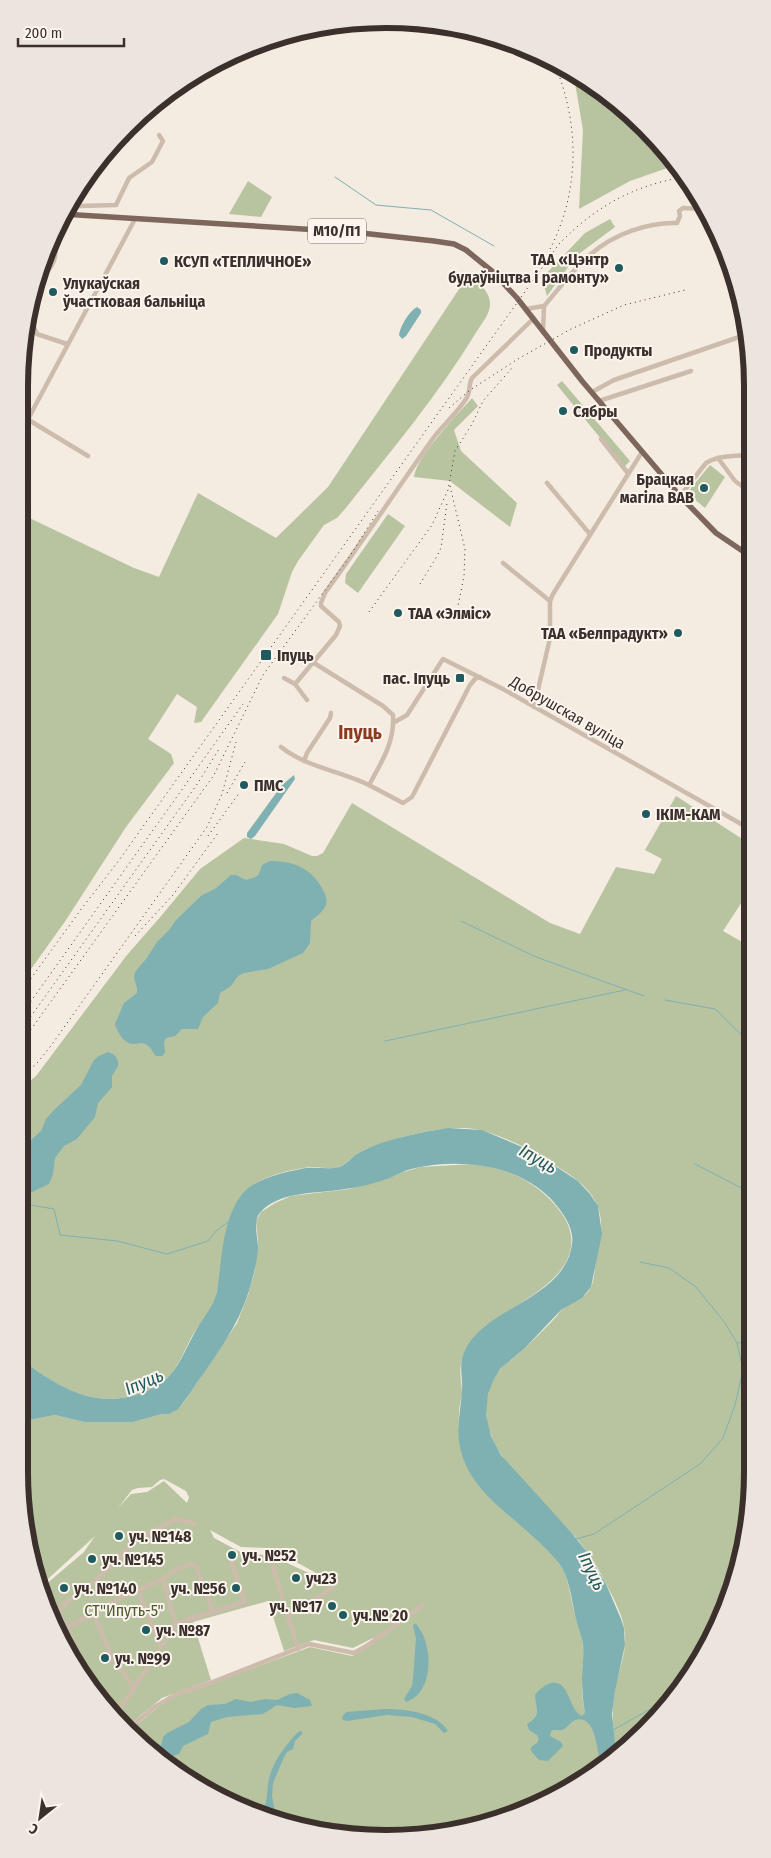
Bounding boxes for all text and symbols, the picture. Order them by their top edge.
scale bar [18,15,124,47]
text: 200 m [25,24,62,42]
road number: М10/П1 [308,218,366,244]
place label: ТАА «Цэнтр будаўніцтва і рамонту» [448,250,609,287]
place label: КСУП «ТЕПЛИЧНОЕ» [174,252,311,271]
marker: КСУП «ТЕПЛИЧНОЕ» [158,255,170,267]
marker: ТАА «Цэнтр будаўніцтва і рамонту» [613,262,625,274]
place label: Улукаўская ўчастковая бальніца [62,274,205,311]
marker: Улукаўская ўчастковая бальніца [47,286,59,298]
place label: Продукты [584,341,652,360]
marker: Продукты [568,344,580,356]
place label: Сябры [573,402,618,421]
marker: Сябры [557,405,569,417]
place label: Брацкая магіла ВАВ [620,470,694,507]
marker: Брацкая магіла ВАВ [698,482,710,494]
place label: ТАА «Элміс» [408,604,491,623]
marker: ТАА «Элміс» [392,607,404,619]
place label: ТАА «Белпрадукт» [541,624,668,643]
marker: ТАА «Белпрадукт» [672,627,684,639]
place label: Іпуць [277,646,314,665]
marker: Іпуць [259,648,273,662]
place label: пас. Іпуць [383,669,450,688]
street label: Добрушская вуліца [506,671,629,753]
marker: пас. Іпуць [454,672,466,684]
district label: Іпуць [338,721,382,744]
place label: ПМС [254,776,284,795]
marker: ПМС [238,779,250,791]
place label: ІКІМ-КАМ [656,805,721,824]
marker: ІКІМ-КАМ [640,808,652,820]
water label: Іпуць [515,1139,561,1179]
water label: Іпуць [121,1364,167,1400]
place label: уч. №148 [128,1527,192,1546]
marker: уч. №148 [113,1530,125,1542]
place label: уч. №52 [241,1546,297,1565]
water label: Іпуць [573,1548,611,1594]
marker: уч. №52 [226,1549,238,1561]
place label: уч. №145 [101,1550,164,1569]
marker: уч. №145 [86,1553,98,1565]
place label: уч23 [305,1569,337,1588]
marker: уч23 [290,1572,302,1584]
place label: уч. №140 [73,1579,137,1598]
place label: уч. №56 [170,1579,226,1598]
marker: уч. №140 [58,1582,70,1594]
marker: уч. №56 [230,1582,242,1594]
place label: уч. №17 [268,1597,322,1616]
marker: уч. №17 [326,1600,338,1612]
park label: СТ"Ипуть-5" [84,1601,164,1620]
place label: уч.№ 20 [352,1606,408,1625]
marker: уч.№ 20 [337,1609,349,1621]
place label: уч. №87 [155,1621,210,1640]
marker: уч. №87 [140,1624,152,1636]
place label: уч. №99 [114,1649,171,1668]
marker: уч. №99 [99,1652,111,1664]
north arrow [15,1793,65,1843]
text: С [26,1819,41,1838]

